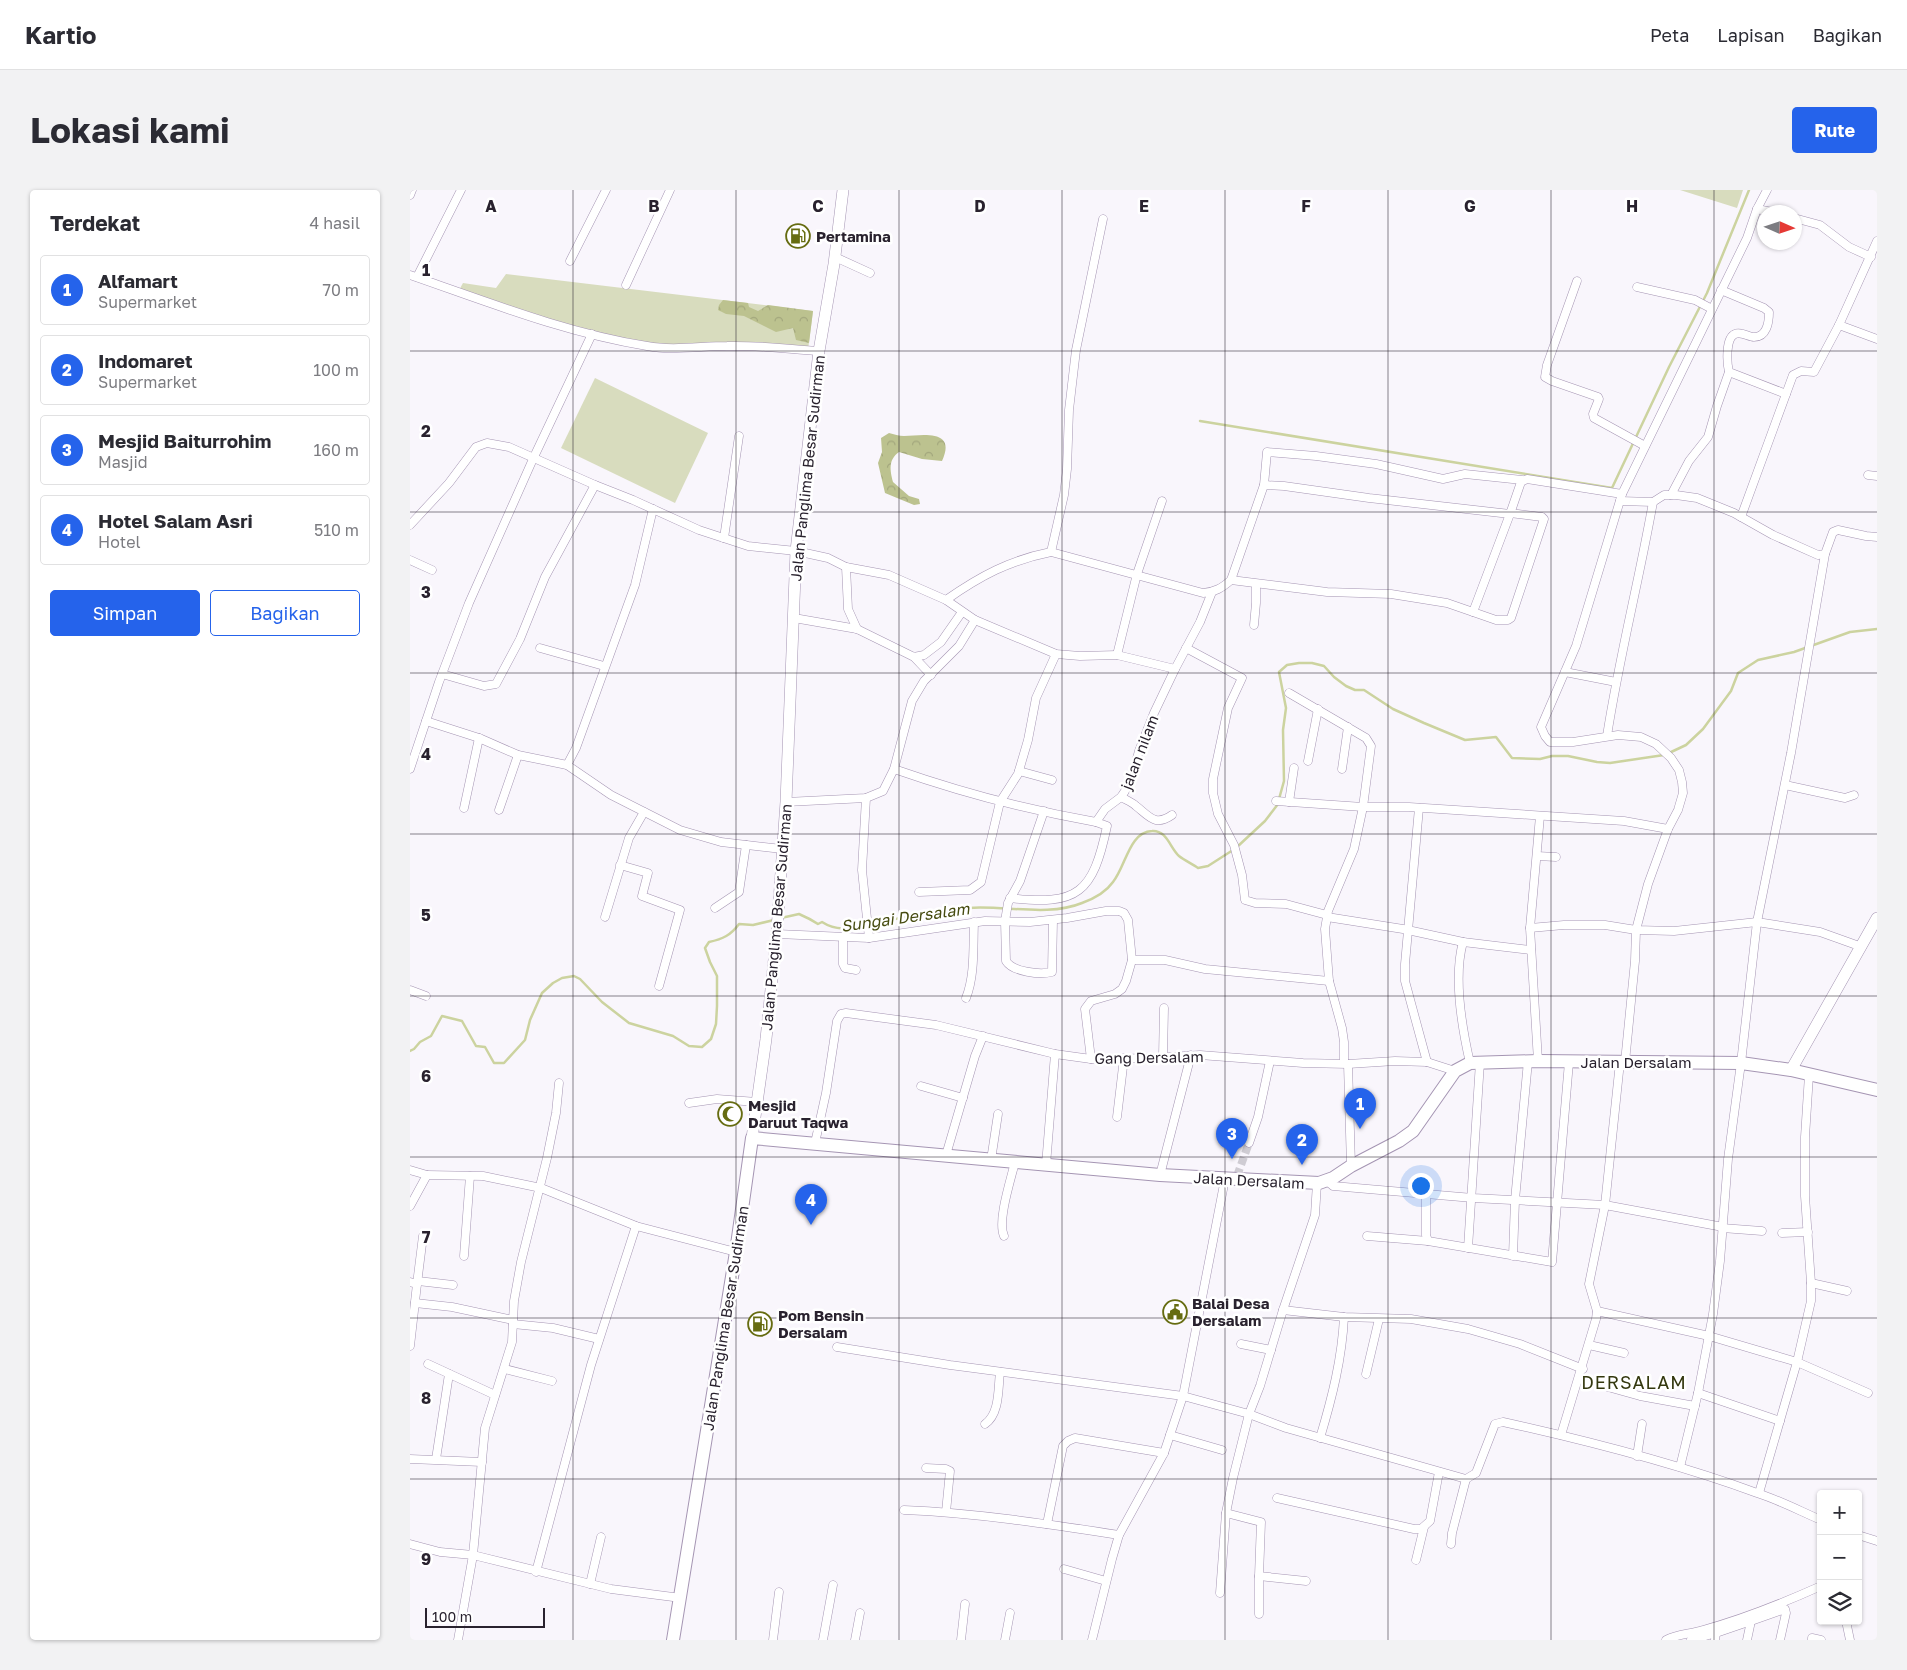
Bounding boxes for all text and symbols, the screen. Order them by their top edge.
text: Kartio [25,20,97,49]
text: Peta [1650,24,1689,46]
text: Lapisan [1717,24,1785,46]
text: Bagikan [1813,24,1882,46]
button: Rute [1792,107,1877,153]
text: Lokasi kami [30,109,230,151]
text: A [485,196,497,216]
text: B [648,196,660,216]
text: C [812,196,824,216]
text: D [974,196,986,216]
text: E [1139,196,1149,216]
text: F [1301,196,1311,216]
text: G [1464,196,1476,216]
text: H [1626,196,1638,216]
north arrow [1757,205,1802,250]
text: Terdekat [50,210,140,236]
text: 4 hasil [309,213,360,233]
fuel station icon: Pertamina [785,223,811,249]
place label: Pertamina [816,227,891,245]
text: 1 [422,260,430,280]
text: Alfamart [98,269,178,292]
text: 1 [63,280,71,300]
text: 70 m [322,280,359,300]
text: Supermarket [98,292,197,312]
text: Indomaret [98,349,193,372]
street label: Jalan Panglima Besar Sudirman [786,354,828,582]
text: 2 [62,360,72,380]
text: 100 m [313,360,359,380]
text: Supermarket [98,372,197,392]
text: 2 [421,421,431,441]
text: Mesjid Baiturrohim [98,429,271,452]
text: 3 [62,440,72,460]
text: 160 m [313,440,359,460]
text: Masjid [98,452,148,472]
text: Hotel Salam Asri [98,509,253,532]
text: 4 [62,520,72,540]
text: 510 m [314,520,359,540]
text: Hotel [98,532,141,552]
text: 3 [421,582,431,602]
button: Simpan [50,590,200,636]
button: Bagikan [210,590,360,636]
street label: jalan nilam [1116,712,1161,793]
text: 4 [421,744,431,764]
street label: Jalan Panglima Besar Sudirman [757,803,795,1031]
water label: Sungai Dersalam [839,898,971,936]
text: 5 [421,905,431,925]
street label: Gang Dersalam [1094,1047,1204,1067]
street label: Jalan Dersalam [1580,1053,1692,1071]
text: 6 [421,1066,431,1086]
pin: 1 [1344,1088,1376,1129]
place label: Mesjid Daruut Taqwa [748,1096,848,1131]
mosque icon: Mesjid Daruut Taqwa [717,1101,743,1127]
pin: 3 [1216,1118,1248,1159]
pin: 2 [1286,1124,1318,1165]
street label: Jalan Dersalam [1193,1168,1305,1192]
your location [1408,1173,1434,1199]
pin: 4 [795,1184,827,1225]
street label: Jalan Panglima Besar Sudirman [698,1204,752,1432]
text: 7 [422,1227,431,1247]
place label: Balai Desa Dersalam [1192,1294,1270,1329]
public building icon: Balai Desa Dersalam [1162,1299,1188,1325]
place label: Pom Bensin Dersalam [778,1306,864,1341]
fuel station icon: Pom Bensin Dersalam [747,1311,773,1337]
district label: DERSALAM [1581,1371,1687,1393]
text: 8 [421,1388,431,1408]
map controls [1817,1490,1862,1625]
button: + [1817,1490,1862,1535]
button: − [1817,1535,1862,1580]
text: 9 [421,1549,431,1569]
button: layers [1817,1580,1862,1625]
scale bar [425,1605,545,1628]
text: 100 m [432,1608,472,1625]

